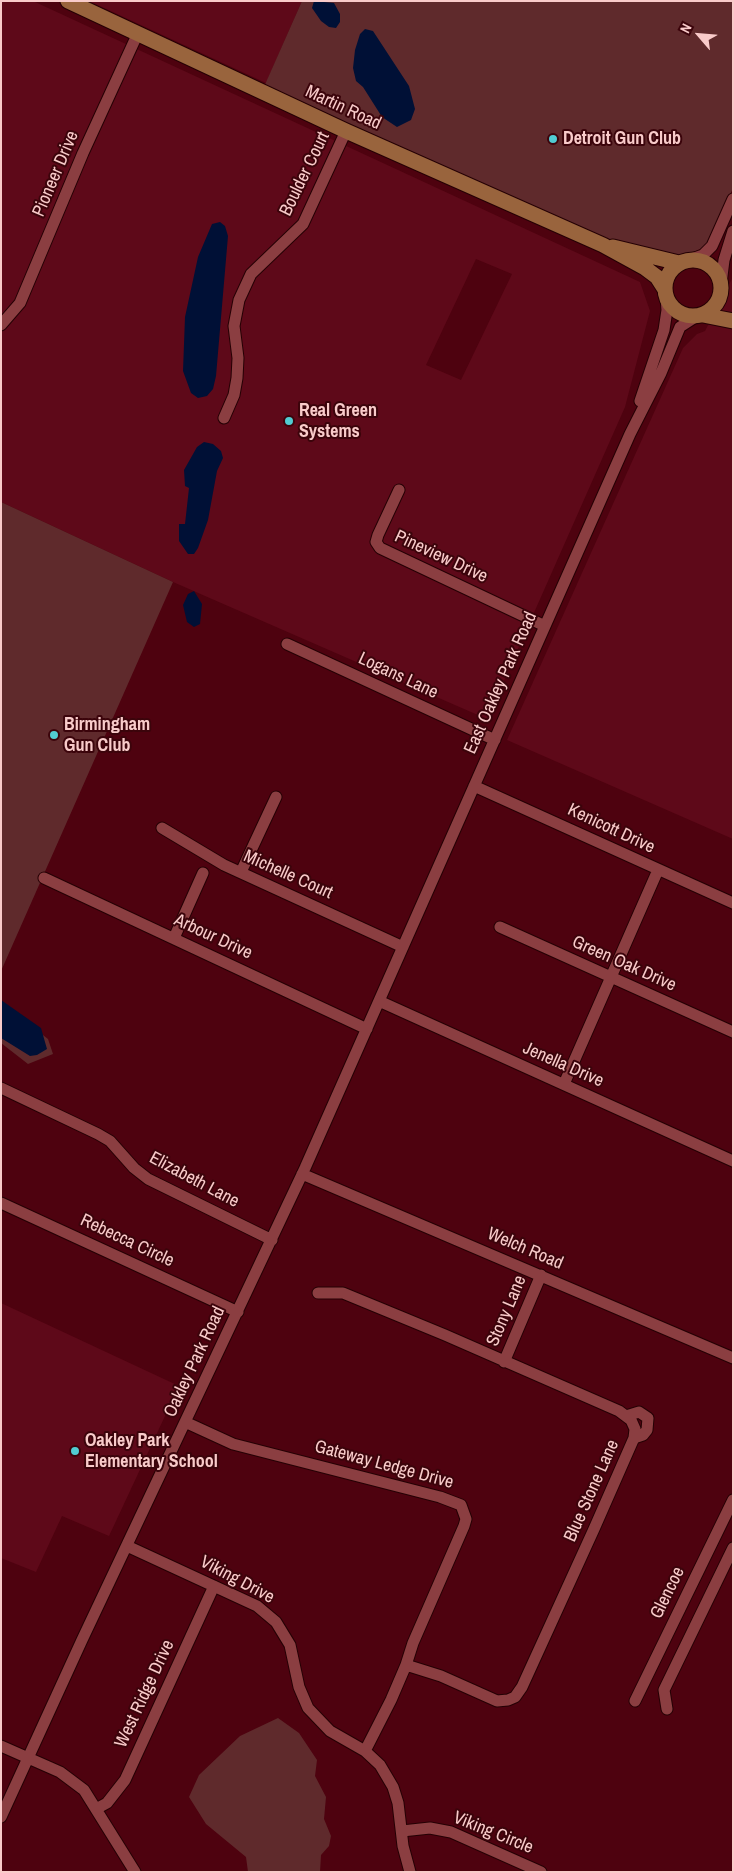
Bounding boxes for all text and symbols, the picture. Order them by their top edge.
north arrow [674,10,724,60]
text: N [676,20,696,36]
street label: Martin Road [302,81,384,135]
street label: Pioneer Drive [28,128,84,220]
street label: Boulder Court [275,128,335,220]
place label: Detroit Gun Club [563,128,681,150]
marker: Detroit Gun Club [547,133,559,145]
place label: Real Green Systems [299,400,377,442]
marker: Real Green Systems [283,415,295,427]
street label: Pineview Drive [391,526,491,588]
street label: East Oakley Park Road [460,609,542,757]
street label: Logans Lane [355,648,441,704]
place label: Birmingham Gun Club [64,714,150,756]
marker: Birmingham Gun Club [48,729,60,741]
street label: Kenicott Drive [564,799,658,859]
street label: Michelle Court [240,846,336,904]
street label: Arbour Drive [171,910,255,964]
street label: Green Oak Drive [569,931,679,997]
street label: Jenella Drive [519,1038,607,1092]
street label: Elizabeth Lane [145,1147,243,1213]
street label: Rebecca Circle [77,1210,177,1272]
street label: Welch Road [484,1223,566,1275]
street label: Stony Lane [482,1272,532,1350]
street label: Oakley Park Road [160,1303,230,1421]
place label: Oakley Park Elementary School [85,1430,218,1472]
street label: Gateway Ledge Drive [312,1436,456,1494]
street label: Blue Stone Lane [560,1437,624,1545]
marker: Oakley Park Elementary School [69,1445,81,1457]
street label: Viking Drive [196,1551,278,1609]
street label: Glencoe [646,1564,690,1622]
street label: West Ridge Drive [111,1637,179,1751]
street label: Viking Circle [450,1807,536,1859]

